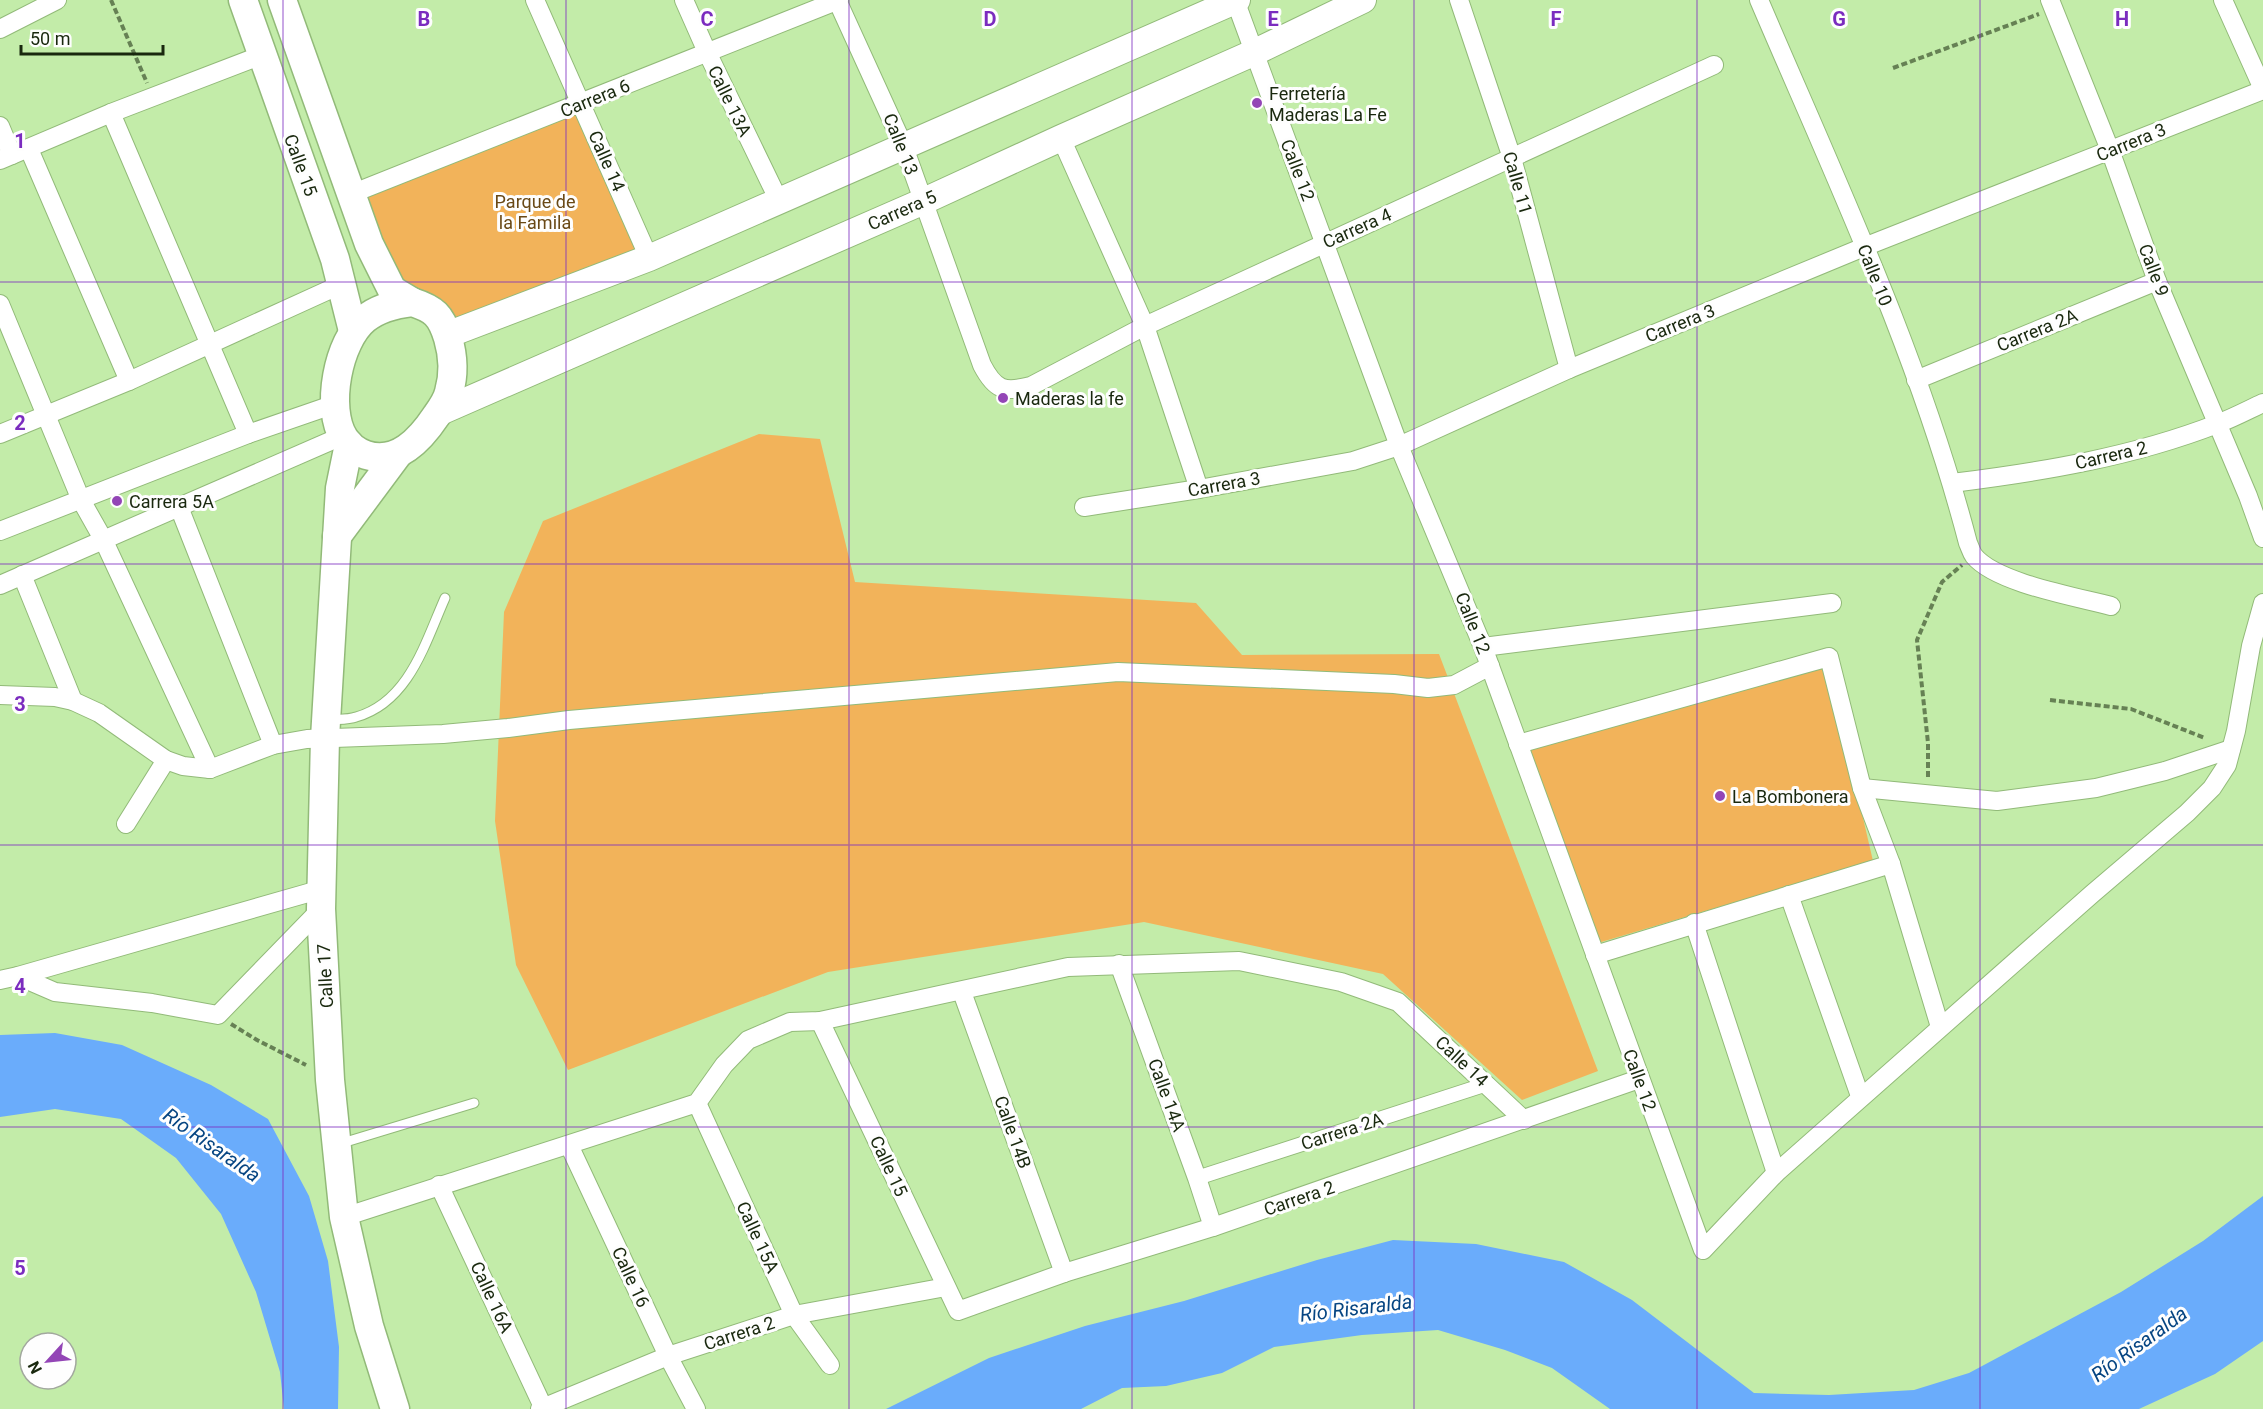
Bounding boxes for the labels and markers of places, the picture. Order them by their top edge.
place label: Ferretería Maderas La Fe [1269,83,1387,125]
marker: Ferretería Maderas La Fe [1250,96,1264,110]
place label: Maderas la fe [1015,388,1124,409]
marker: Maderas la fe [996,391,1010,405]
place label: Carrera 5A [129,491,214,512]
marker: Carrera 5A [110,494,124,508]
place label: La Bombonera [1732,786,1849,807]
marker: La Bombonera [1713,789,1727,803]

